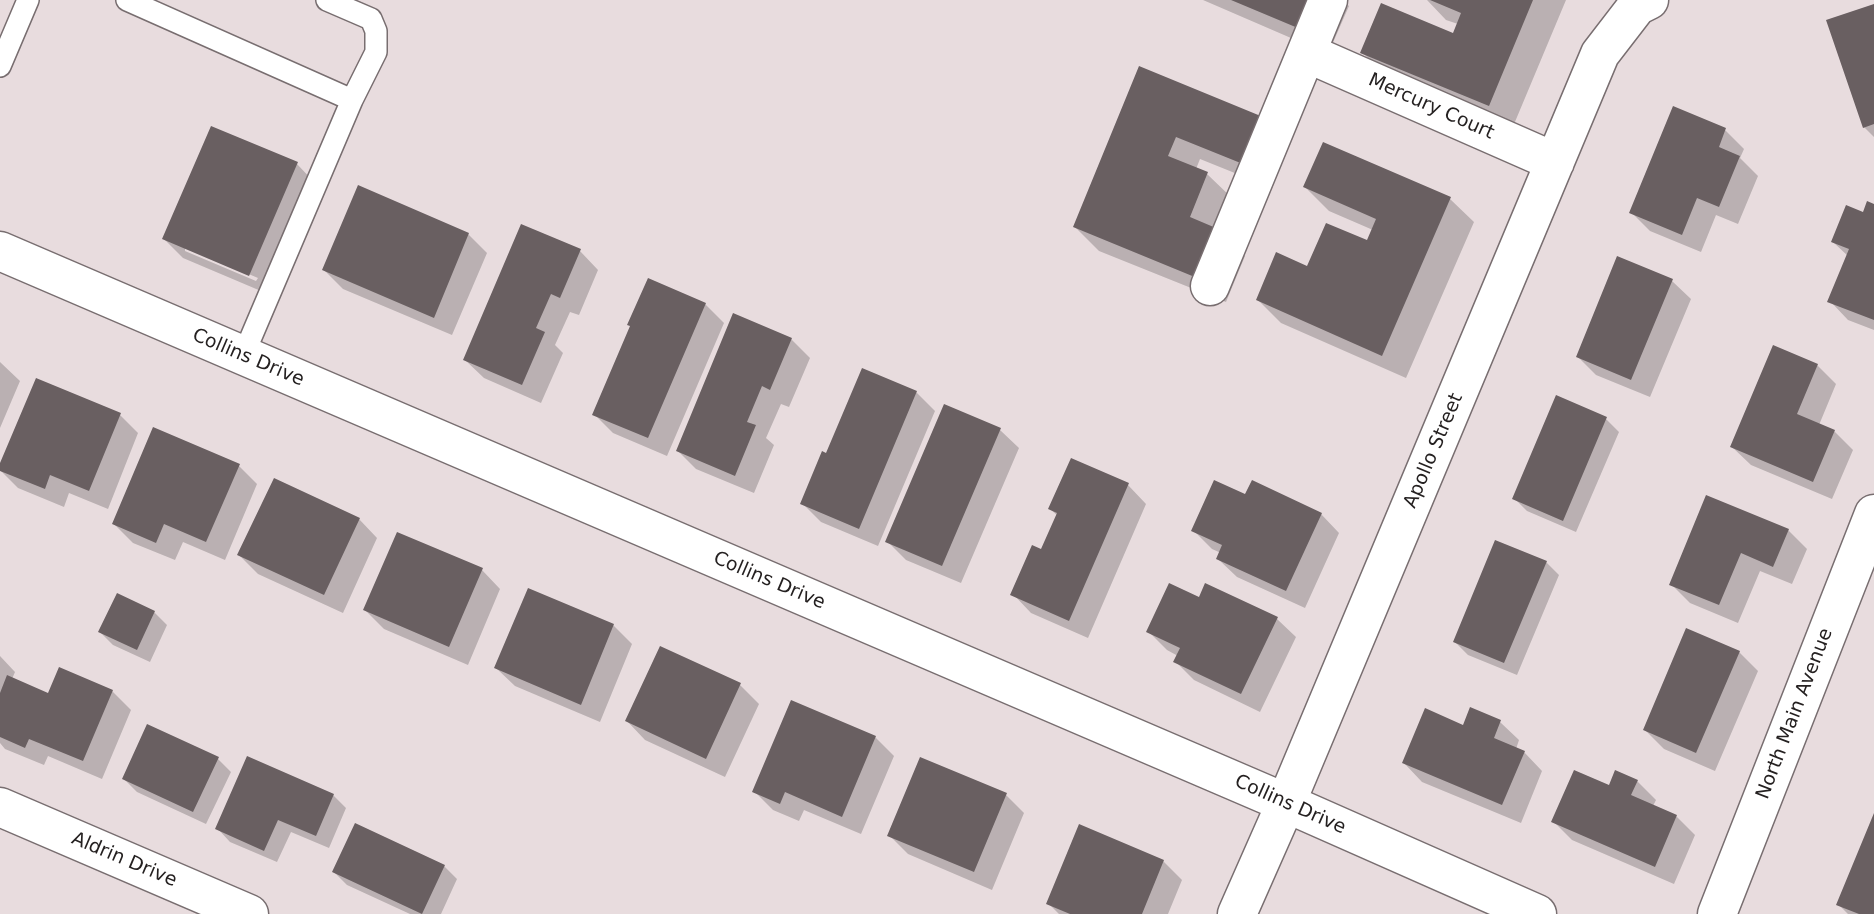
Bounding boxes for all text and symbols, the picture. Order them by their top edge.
street label: Mercury Court [1365,69,1497,145]
street label: Collins Drive [189,324,307,392]
street label: Apollo Street [1400,390,1468,512]
street label: Collins Drive [710,547,828,615]
street label: North Main Avenue [1752,625,1838,803]
street label: Collins Drive [1231,770,1349,840]
street label: Aldrin Drive [68,828,180,892]

